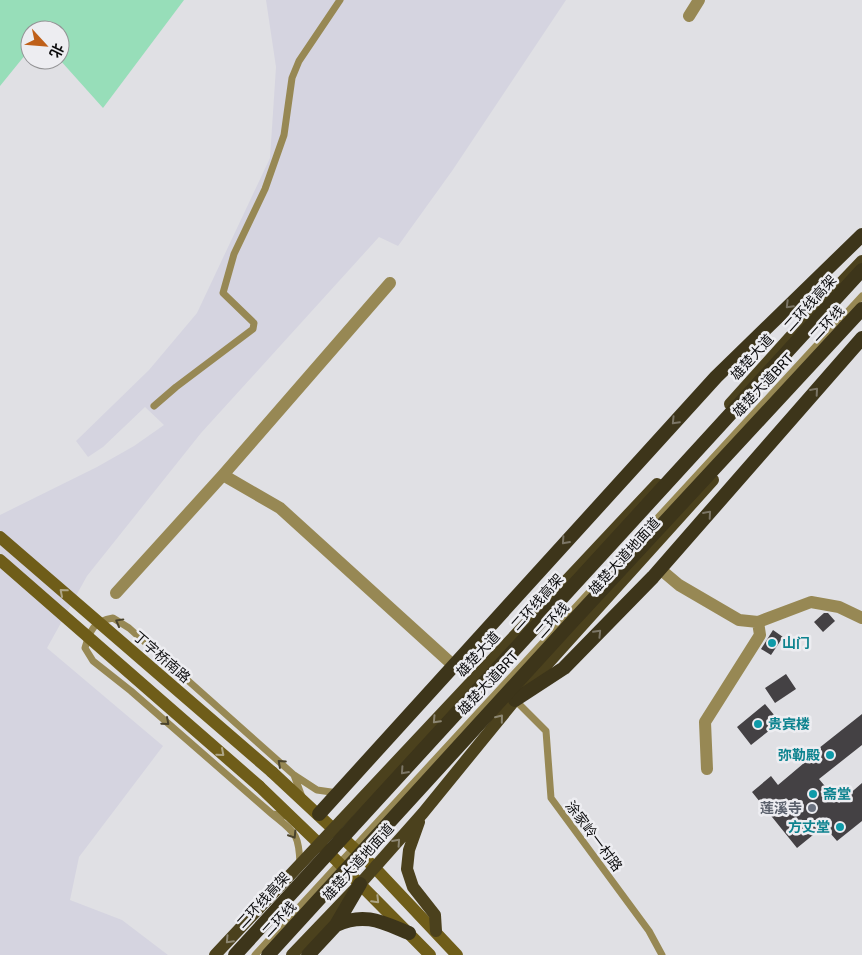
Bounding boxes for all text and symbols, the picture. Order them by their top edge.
north arrow [20,20,70,70]
text: 北 [46,41,67,60]
street label: 二环线高架 [780,271,840,335]
one-way arrow [786,299,795,308]
street label: 二环线 [807,302,847,344]
street label: 雄楚大道 [727,331,777,383]
street label: 雄楚大道BRT [729,349,797,420]
one-way arrow [809,388,818,397]
one-way arrow [672,415,681,424]
one-way arrow [702,510,711,519]
street label: 雄楚大道地面道 [585,514,663,598]
one-way arrow [562,535,571,544]
street label: 二环线高架 [507,570,567,634]
one-way arrow [59,588,68,597]
street label: 二环线 [532,599,572,641]
one-way arrow [116,619,125,629]
street label: 丁字桥南路 [130,628,194,686]
street label: 雄楚大道 [453,628,503,680]
one-way arrow [592,630,601,639]
place label: 山门 [782,635,810,651]
marker: 山门 [766,637,778,649]
street label: 雄楚大道BRT [454,647,522,718]
one-way arrow [495,714,504,723]
one-way arrow [433,715,442,724]
one-way arrow [160,716,169,725]
place label: 贵宾楼 [768,716,810,732]
marker: 贵宾楼 [752,718,764,730]
one-way arrow [216,747,225,756]
place label: 弥勒殿 [778,747,820,763]
marker: 弥勒殿 [824,749,836,761]
one-way arrow [278,760,287,769]
one-way arrow [401,766,410,775]
place label: 斋堂 [823,786,851,802]
marker: 斋堂 [807,788,819,800]
street label: 涂家岭一村路 [562,798,626,874]
place label: 莲溪寺 [760,800,802,816]
marker: 莲溪寺 [806,802,818,814]
place label: 方丈堂 [788,819,830,835]
street label: 雄楚大道地面道 [319,820,397,904]
marker: 方丈堂 [834,821,846,833]
one-way arrow [287,830,297,839]
one-way arrow [391,839,400,848]
street label: 二环线高架 [233,869,293,931]
one-way arrow [370,894,379,903]
street label: 二环线 [259,898,299,940]
one-way arrow [226,935,235,944]

